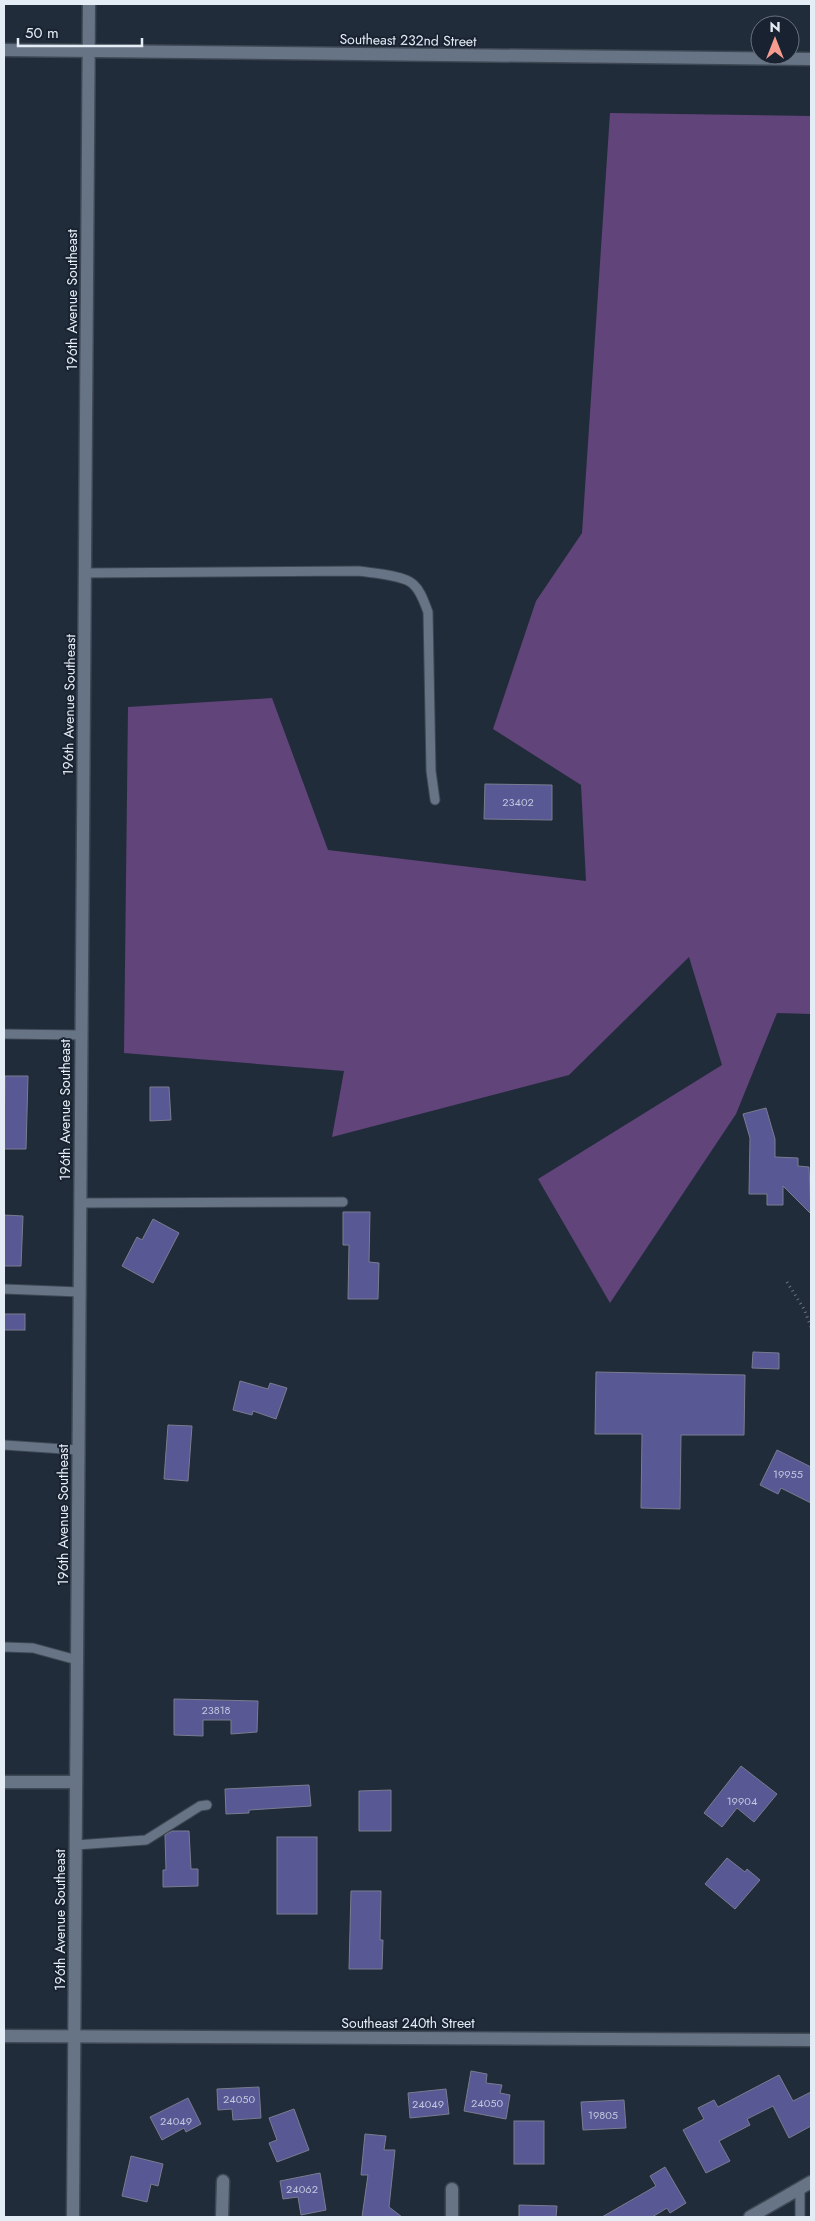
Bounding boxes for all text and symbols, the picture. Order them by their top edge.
scale bar [18,15,141,47]
north arrow [750,15,800,65]
text: N [769,17,781,37]
text: 50 m [25,22,59,44]
street label: Southeast 232nd Street [339,29,477,51]
street label: 196th Avenue Southeast [62,229,82,371]
street label: 196th Avenue Southeast [58,633,80,776]
house number: 23402 [502,794,534,810]
street label: 196th Avenue Southeast [55,1039,75,1181]
street label: 196th Avenue Southeast [53,1444,73,1586]
house number: 19955 [773,1466,803,1482]
house number: 23818 [201,1702,231,1718]
house number: 19904 [727,1793,758,1809]
street label: 196th Avenue Southeast [50,1849,70,1991]
street label: Southeast 240th Street [341,2013,475,2033]
house number: 24050 [223,2091,255,2107]
house number: 24050 [471,2095,503,2111]
house number: 24049 [412,2096,444,2112]
house number: 19805 [588,2107,618,2123]
house number: 24049 [160,2113,192,2129]
house number: 24062 [286,2181,318,2197]

